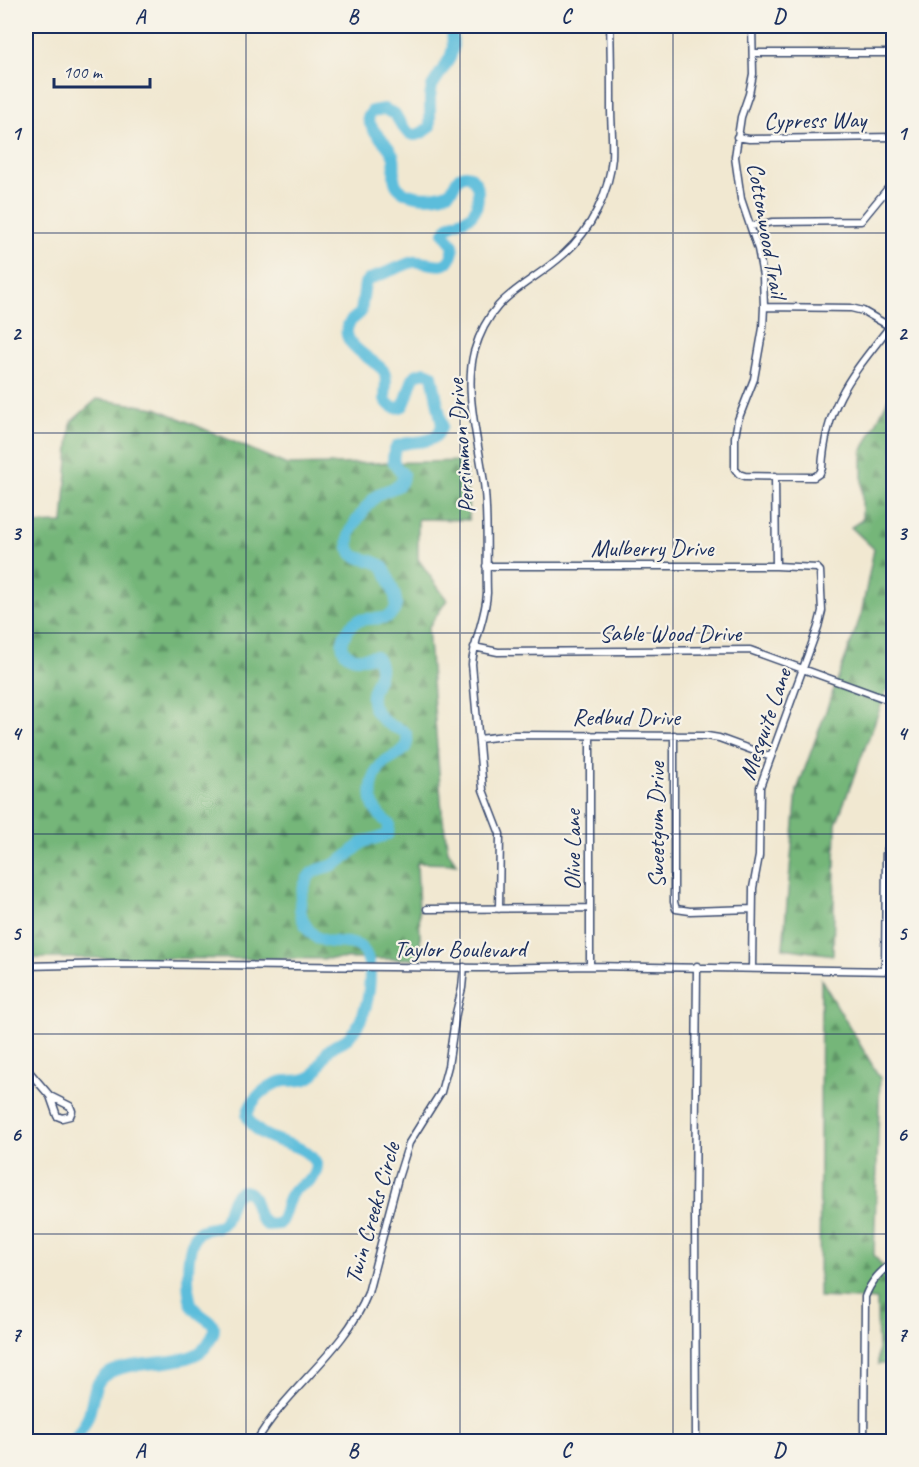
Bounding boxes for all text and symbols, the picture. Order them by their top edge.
text: A [135,4,147,29]
text: B [348,4,360,29]
text: C [561,4,573,29]
text: D [773,4,787,29]
scale bar [54,51,150,89]
text: 100 m [63,61,104,83]
street label: Cypress Way [764,104,868,136]
text: 1 [12,121,23,146]
text: 1 [898,121,909,146]
street label: Cottonwood Trail [740,160,794,304]
text: 2 [12,321,23,346]
text: 2 [898,321,909,346]
street label: Persimmon Drive [440,375,482,514]
text: 3 [12,521,23,546]
text: 3 [898,521,909,546]
street label: Mulberry Drive [591,533,716,563]
street label: Sable Wood Drive [599,618,743,648]
street label: Mesquite Lane [732,662,799,784]
street label: Redbud Drive [572,702,682,732]
text: 4 [12,721,24,746]
text: 4 [898,721,910,746]
street label: Sweetgum Drive [641,760,671,888]
street label: Olive Lane [557,807,587,891]
text: 5 [12,921,23,946]
text: 5 [898,921,909,946]
street label: Taylor Boulevard [394,934,529,964]
text: 6 [11,1122,22,1147]
text: 6 [897,1122,908,1147]
street label: Twin Creeks Circle [337,1137,407,1287]
text: 7 [12,1322,23,1347]
text: 7 [898,1322,909,1347]
text: A [135,1438,147,1463]
text: B [348,1438,360,1463]
text: C [561,1438,573,1463]
text: D [773,1438,787,1463]

